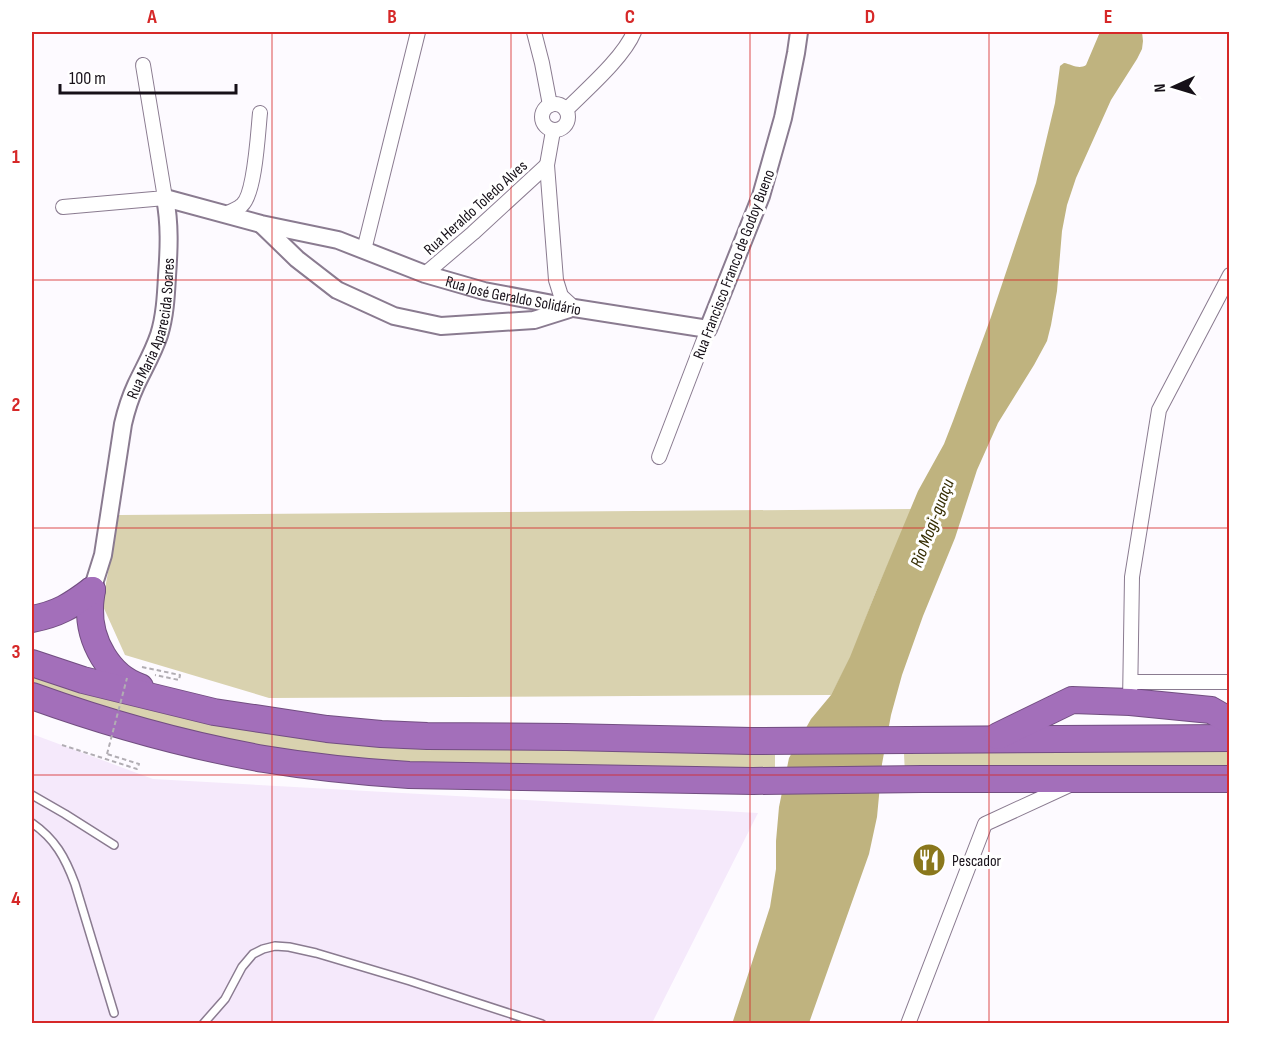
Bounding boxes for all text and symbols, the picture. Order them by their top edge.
text: A [146,5,157,29]
text: B [387,5,397,29]
text: C [625,5,635,29]
text: D [865,5,875,29]
text: E [1104,5,1112,29]
scale bar [60,57,236,95]
north arrow [1144,57,1204,117]
text: 100 m [69,68,106,89]
text: N [1151,83,1170,93]
text: 1 [12,145,20,169]
street label: Rua Heraldo Toledo Alves [420,157,532,259]
street label: Rua Francisco Franco de Godoy Bueno [689,167,779,362]
street label: Rua Maria Aparecida Soares [123,257,179,402]
street label: Rua José Geraldo Solidário [443,272,582,320]
text: 2 [12,393,20,417]
water label: Rio Mogi-guaçu [906,476,959,570]
text: 3 [12,640,21,664]
restaurant icon: Pescador [911,842,947,878]
place label: Pescador [952,852,1002,871]
text: 4 [11,887,21,911]

